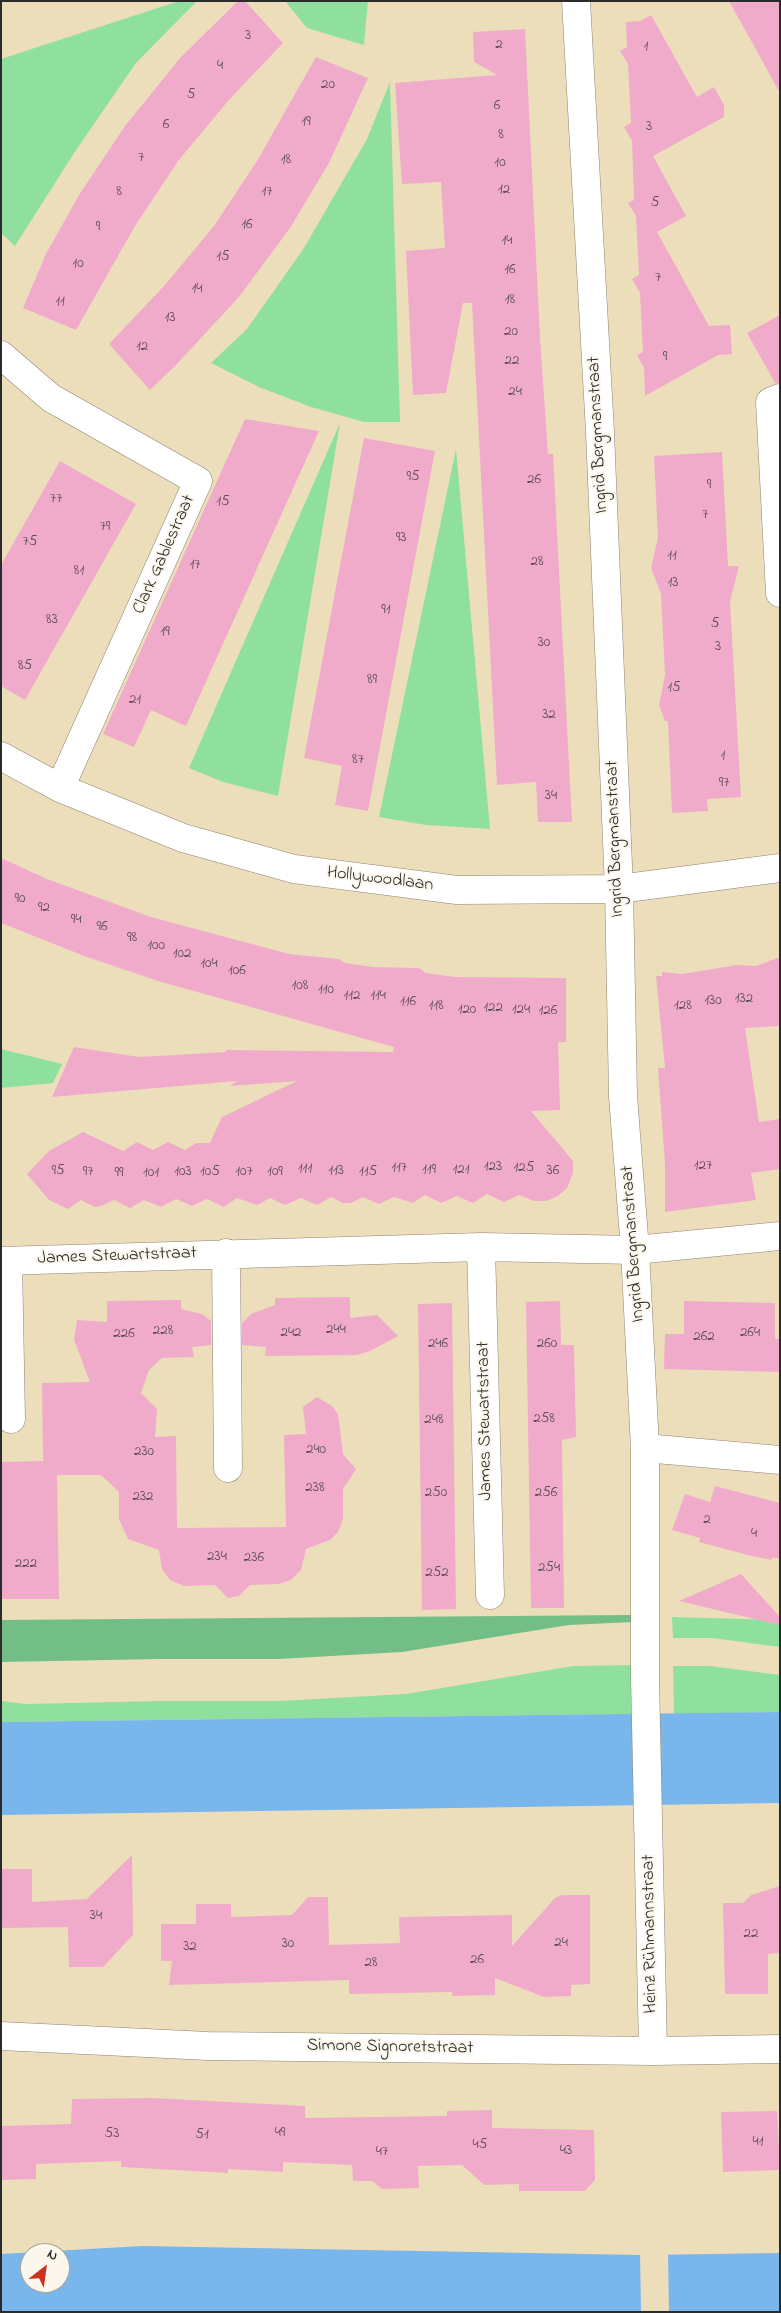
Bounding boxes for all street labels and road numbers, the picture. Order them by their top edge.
street label: Ingrid Bergmanstraat [584,356,614,514]
street label: Clark Gablestraat [129,492,201,618]
street label: Ingrid Bergmanstraat [602,760,630,918]
street label: Hollywoodlaan [326,863,434,897]
street label: Ingrid Bergmanstraat [618,1165,650,1323]
street label: James Stewartstraat [37,1243,197,1271]
street label: James Stewartstraat [474,1341,498,1501]
street label: Heinz Rühmannstraat [639,1854,663,2014]
street label: Simone Signoretstraat [306,2036,474,2060]

